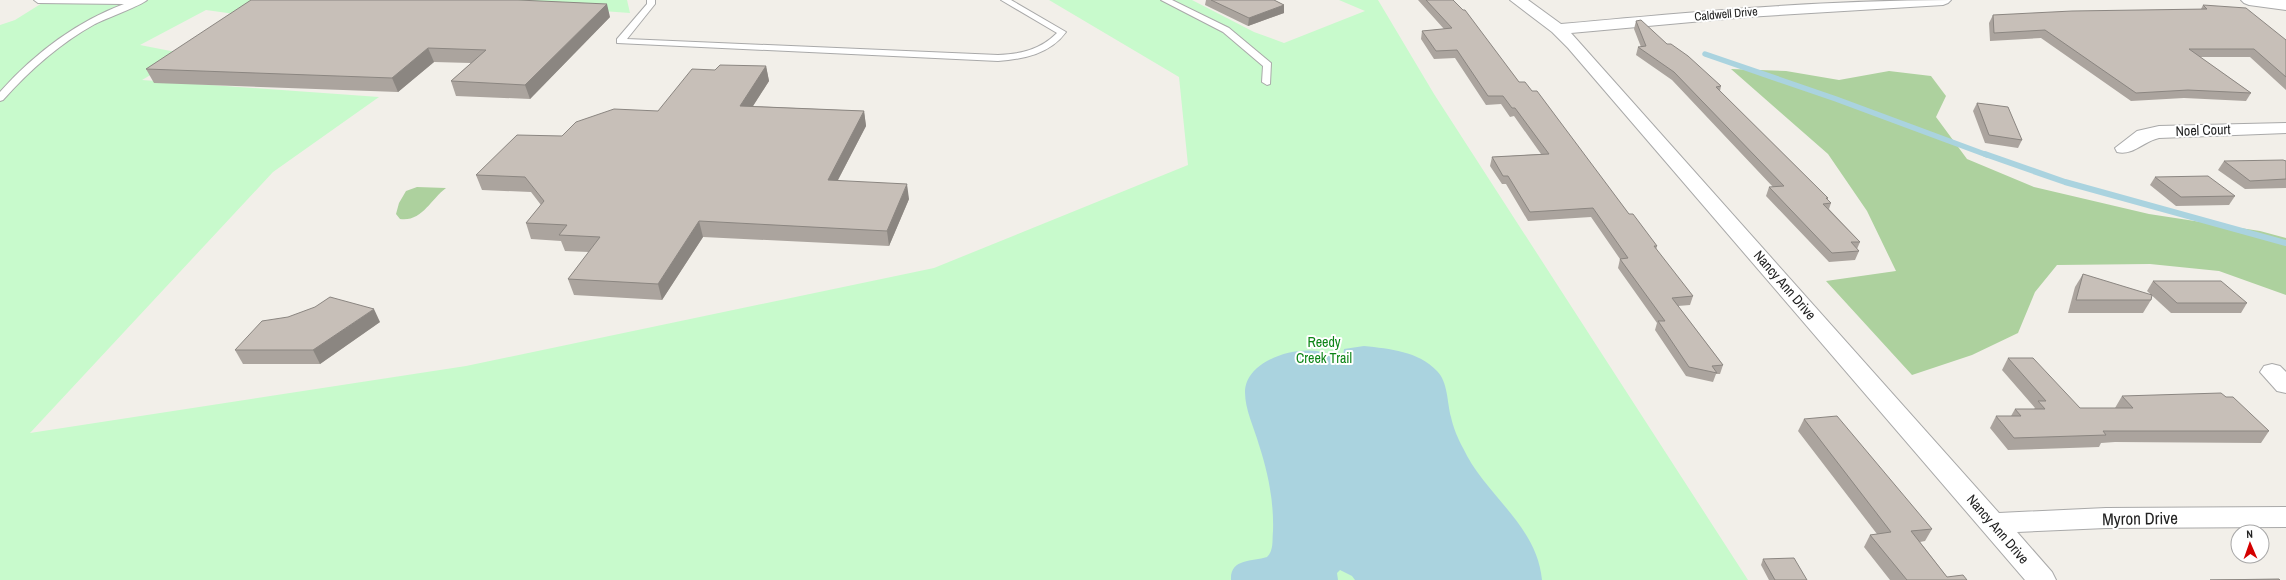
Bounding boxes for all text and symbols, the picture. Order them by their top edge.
street label: Caldwell Drive [1694,3,1758,25]
street label: Noel Court [2175,120,2231,140]
street label: Nancy Ann Drive [1750,247,1820,323]
park label: Reedy Creek Trail [1296,333,1352,367]
street label: Nancy Ann Drive [1963,491,2033,567]
street label: Myron Drive [2102,506,2178,530]
north arrow [2230,524,2270,564]
text: N [2246,527,2253,541]

